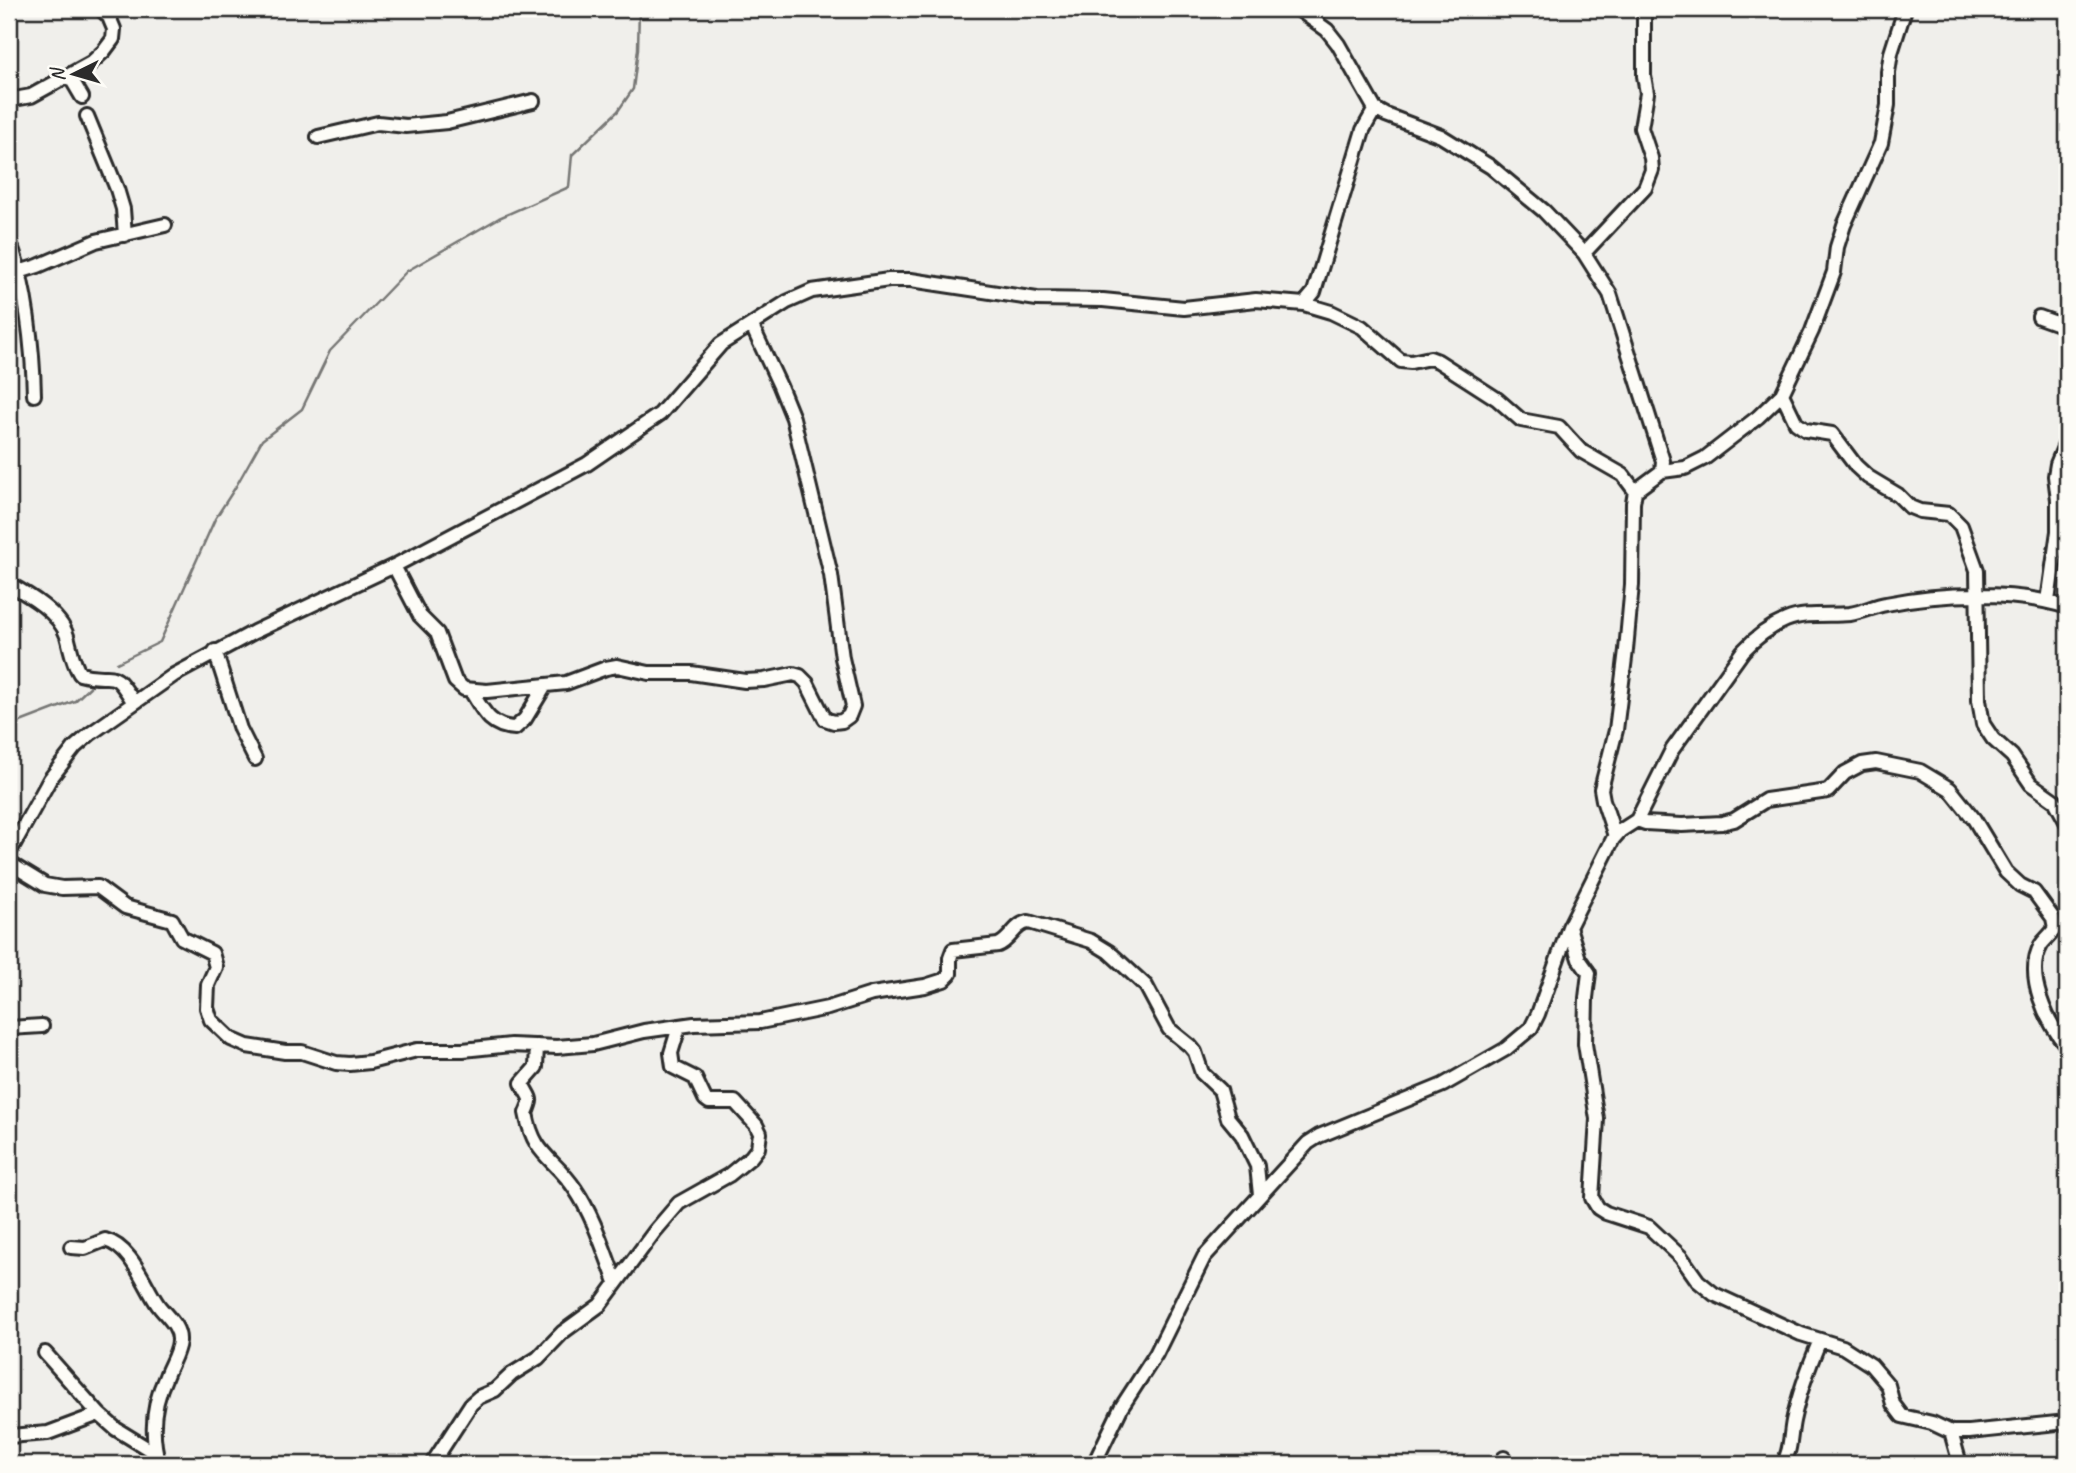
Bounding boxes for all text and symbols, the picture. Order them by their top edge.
north arrow [38,38,108,108]
text: N [45,65,71,82]

